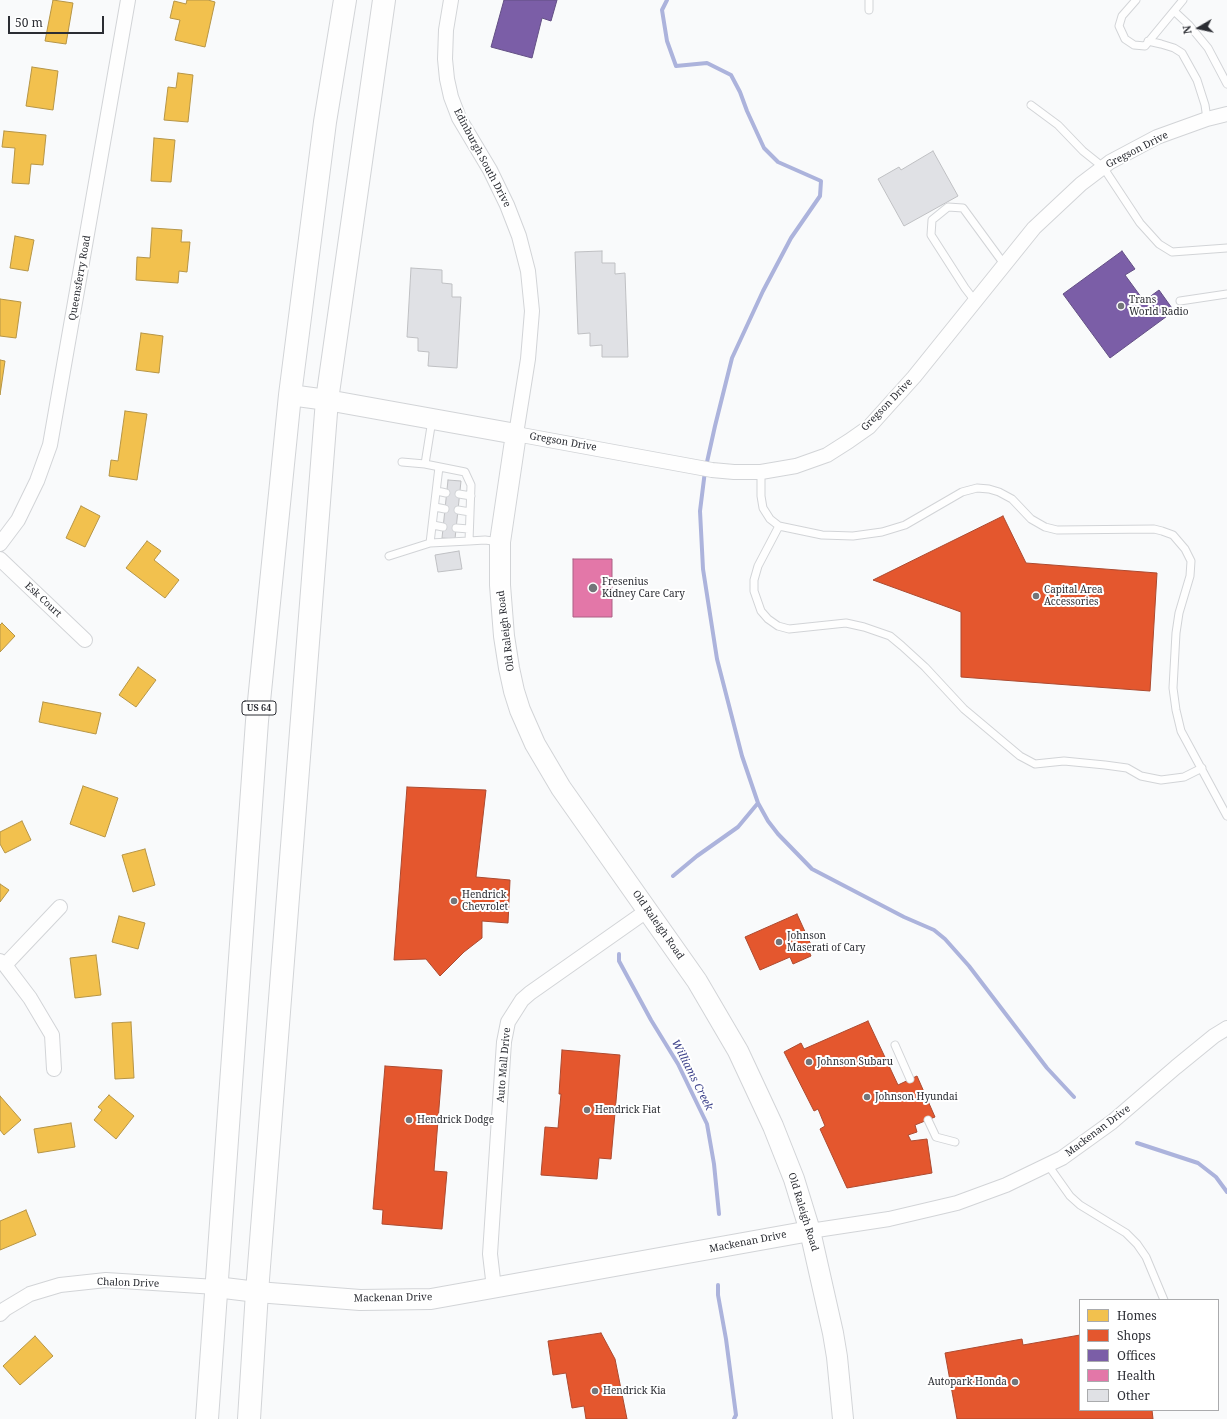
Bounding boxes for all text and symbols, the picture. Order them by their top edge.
scale bar [10,8,106,34]
north arrow [1179,8,1219,48]
text: 50 m [15,14,43,31]
text: N [1179,25,1195,35]
street label: Edinburgh South Drive [451,107,513,209]
street label: Gregson Drive [1104,129,1170,171]
street label: Queensferry Road [67,234,93,322]
place label: Trans World Radio [1129,294,1188,318]
marker: Trans World Radio [1116,301,1126,311]
street label: Gregson Drive [859,376,915,434]
street label: Gregson Drive [528,430,598,454]
place label: Fresenius Kidney Care Cary [602,576,685,600]
street label: Esk Court [22,580,64,620]
marker: Fresenius Kidney Care Cary [587,582,599,594]
place label: Capital Area Accessories [1044,584,1103,608]
street label: Old Raleigh Road [495,590,517,672]
marker: Capital Area Accessories [1031,591,1041,601]
road number: US 64 [242,701,276,715]
street label: Old Raleigh Road [630,888,686,962]
place label: Hendrick Chevrolet [462,889,508,912]
marker: Hendrick Chevrolet [449,896,459,906]
place label: Johnson Maserati of Cary [787,930,866,954]
marker: Johnson Maserati of Cary [774,937,784,947]
street label: Auto Mall Drive [495,1027,513,1103]
water label: Williams Creek [668,1037,716,1113]
place label: Johnson Subaru [817,1056,893,1068]
marker: Johnson Subaru [804,1057,814,1067]
place label: Johnson Hyundai [875,1091,958,1103]
marker: Johnson Hyundai [862,1092,872,1102]
street label: Mackenan Drive [1063,1103,1133,1159]
place label: Hendrick Fiat [595,1104,660,1116]
marker: Hendrick Fiat [582,1105,592,1115]
place label: Hendrick Dodge [417,1114,494,1126]
marker: Hendrick Dodge [404,1115,414,1125]
street label: Old Raleigh Road [785,1171,821,1253]
street label: Mackenan Drive [708,1229,788,1255]
street label: Chalon Drive [97,1276,159,1290]
street label: Mackenan Drive [354,1291,432,1305]
legend [1079,1299,1219,1411]
text: Homes [1117,1307,1157,1324]
text: Shops [1117,1327,1151,1344]
text: Offices [1117,1347,1156,1364]
text: Health [1117,1367,1155,1384]
place label: Autopark Honda [928,1376,1007,1388]
marker: Autopark Honda [1010,1377,1020,1387]
place label: Hendrick Kia [603,1385,666,1397]
marker: Hendrick Kia [590,1386,600,1396]
text: Other [1117,1387,1150,1404]

